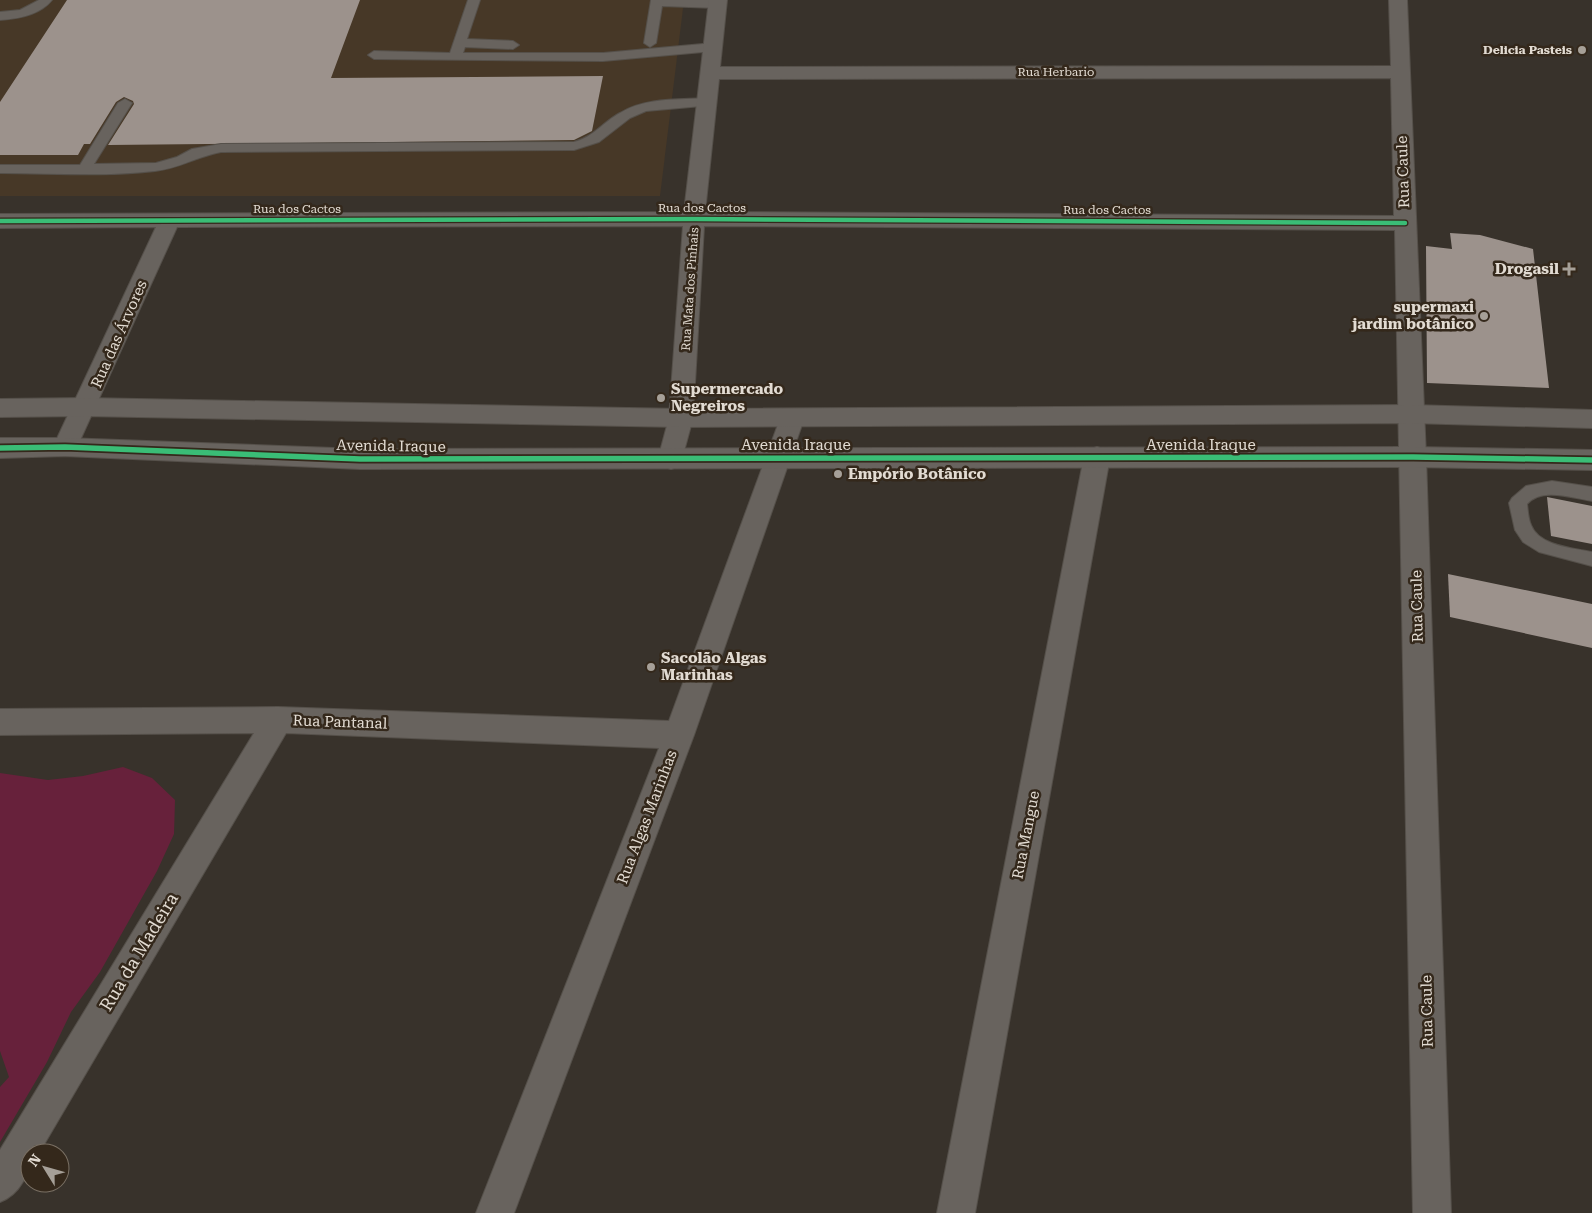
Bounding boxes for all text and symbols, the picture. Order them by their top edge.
place label: Delicia Pasteis [1483,43,1572,57]
marker: Delicia Pasteis [1576,44,1588,56]
street label: Rua Herbario [1018,65,1094,79]
street label: Rua Caule [1393,135,1413,209]
street label: Rua dos Cactos [658,201,746,215]
street label: Rua dos Cactos [253,202,341,216]
street label: Rua dos Cactos [1063,203,1151,217]
street label: Rua Mata dos Pinhais [679,227,701,351]
place label: Drogasil [1495,260,1559,278]
marker: Drogasil [1563,263,1575,275]
street label: Rua das Árvores [87,277,151,391]
place label: supermaxi jardim botânico [1351,298,1474,333]
marker: supermaxi jardim botânico [1478,310,1490,322]
place label: Supermercado Negreiros [671,380,784,415]
marker: Supermercado Negreiros [655,392,667,404]
street label: Avenida Iraque [336,436,446,456]
street label: Avenida Iraque [741,436,851,454]
street label: Avenida Iraque [1146,436,1256,454]
place label: Empório Botânico [848,465,986,483]
marker: Empório Botânico [832,468,844,480]
street label: Rua Caule [1407,570,1427,642]
place label: Sacolão Algas Marinhas [661,649,767,684]
marker: Sacolão Algas Marinhas [645,661,657,673]
street label: Rua Pantanal [292,711,388,733]
street label: Rua Algas Marinhas [613,748,681,886]
street label: Rua Mangue [1009,789,1043,881]
street label: Rua da Madeira [95,889,182,1015]
street label: Rua Caule [1417,975,1437,1047]
north arrow [20,1143,70,1193]
text: N [25,1151,44,1169]

